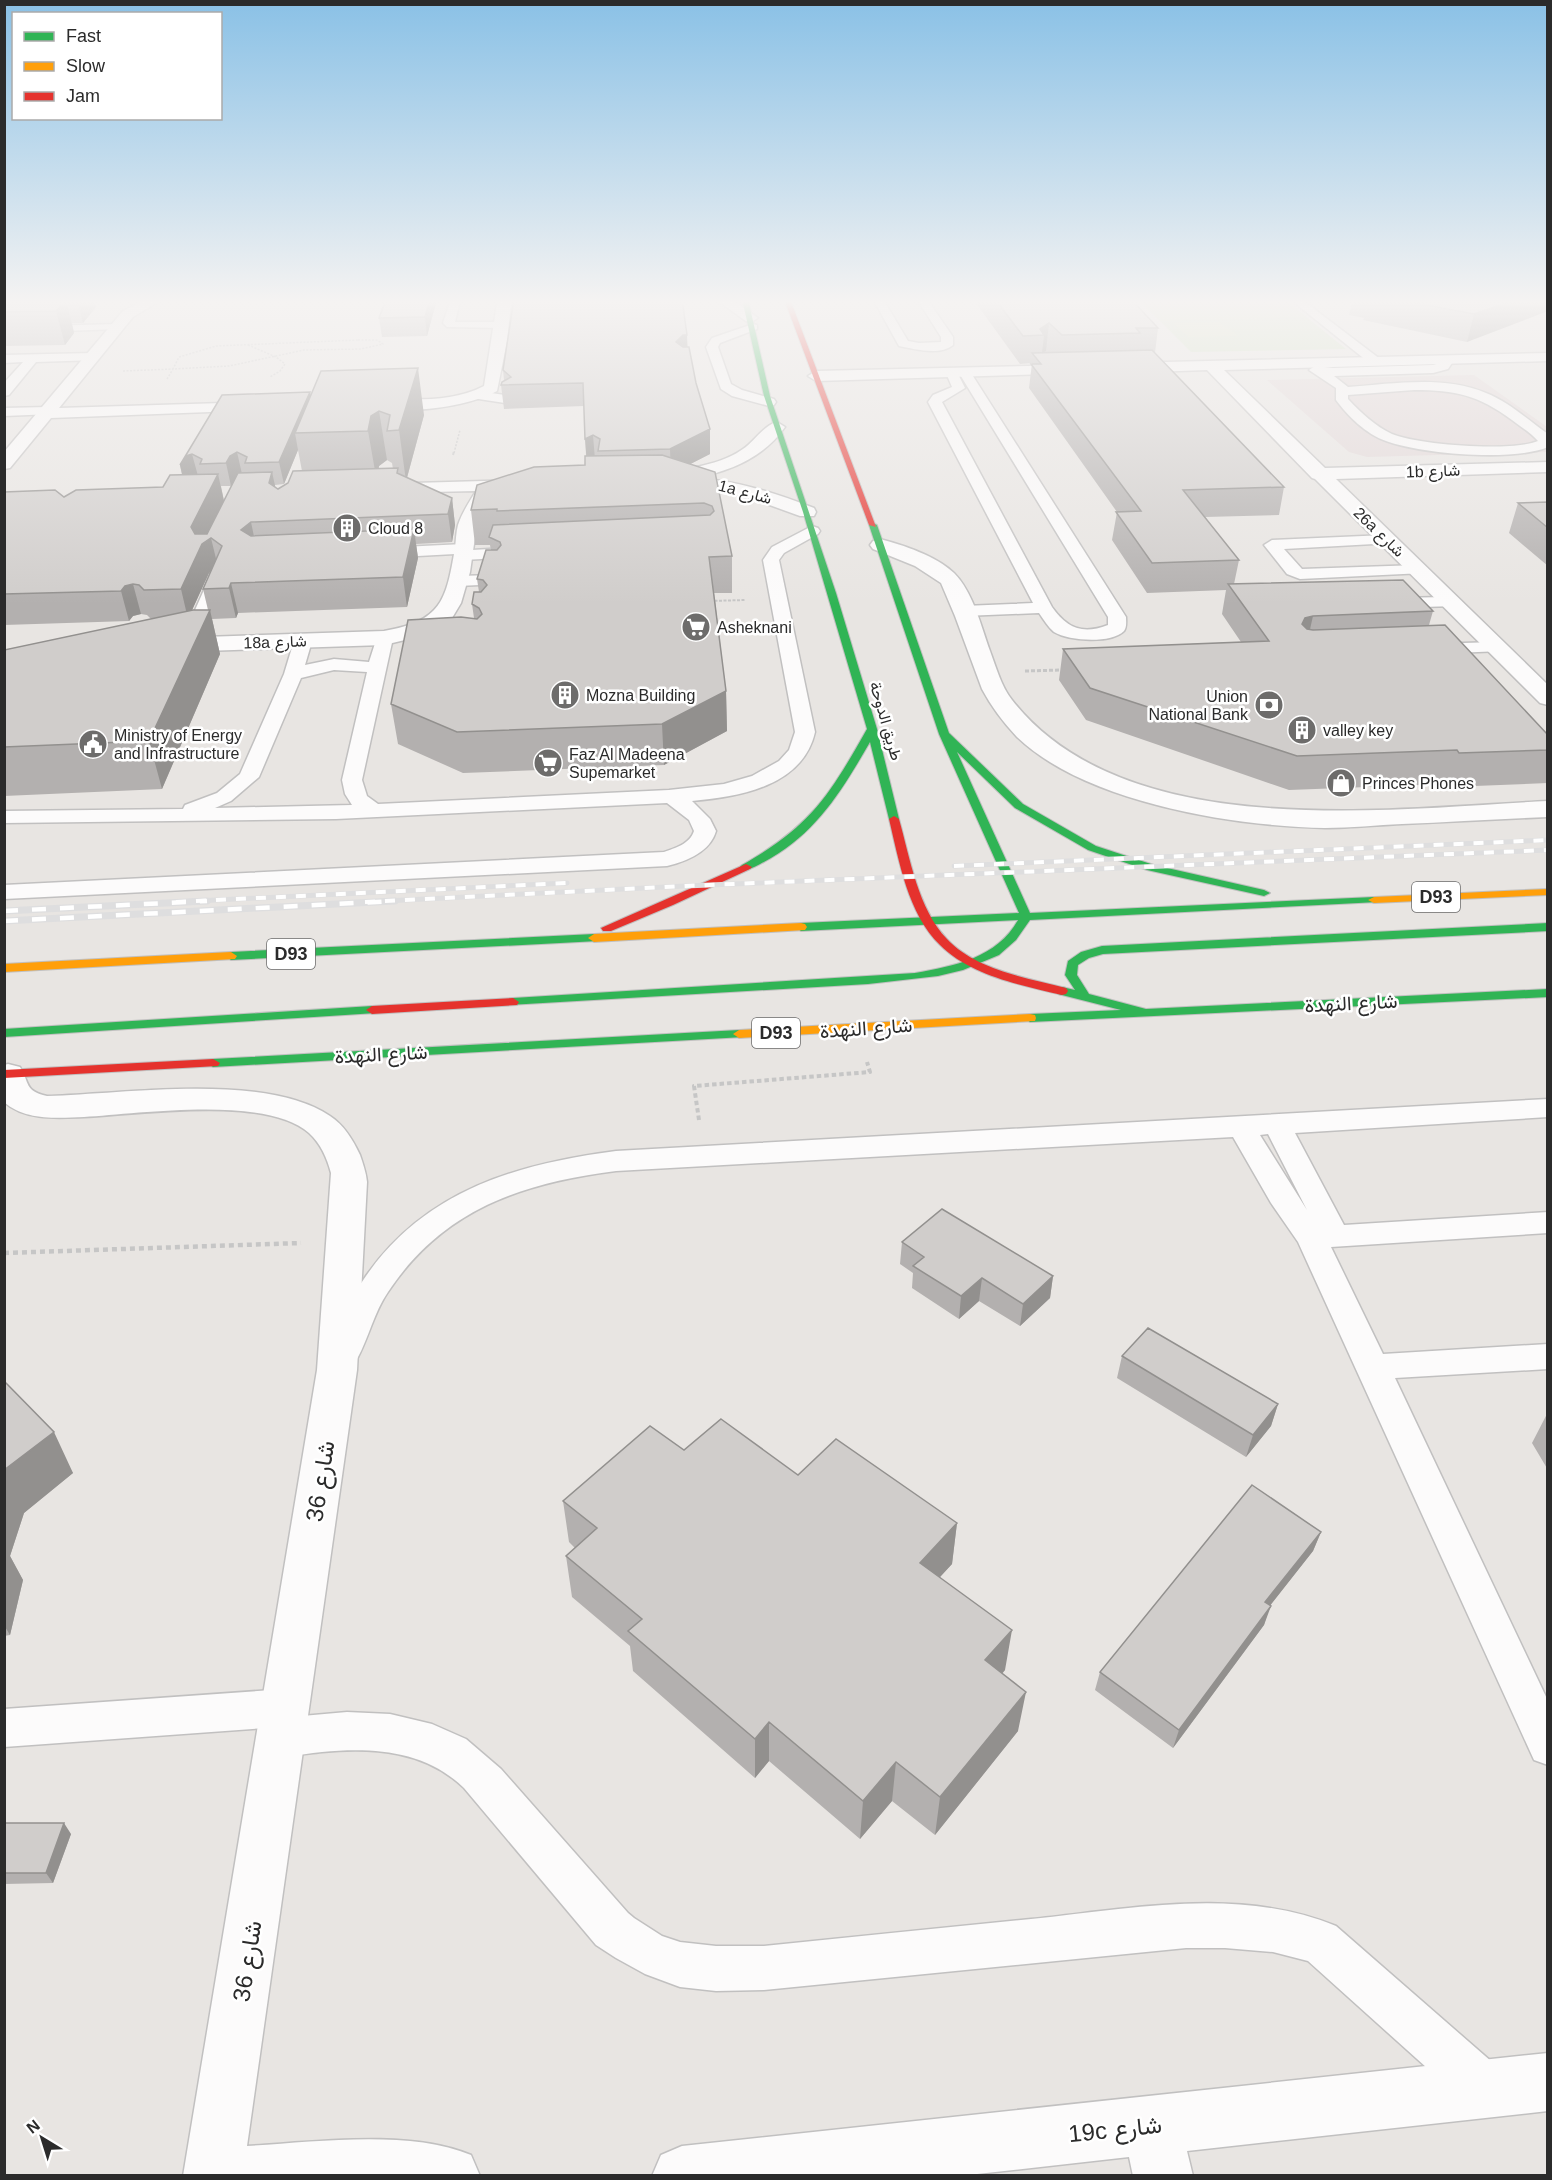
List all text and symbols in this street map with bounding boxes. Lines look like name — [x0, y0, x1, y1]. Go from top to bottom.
legend — [12, 12, 222, 120]
text: Fast — [66, 26, 101, 46]
text: Slow — [66, 56, 106, 76]
text: Jam — [66, 86, 100, 106]
street label: 1b شارع — [1406, 462, 1461, 483]
street label: 1a شارع — [716, 477, 773, 510]
street label: 26a شارع — [1348, 504, 1408, 562]
building icon: Cloud 8 — [331, 512, 363, 544]
place label: Cloud 8 — [368, 520, 423, 537]
supermarket icon: Asheknani — [680, 611, 712, 643]
place label: Asheknani — [717, 619, 792, 636]
street label: 18a شارع — [243, 632, 307, 655]
building icon: Mozna Building — [549, 679, 581, 711]
street label: طريق الدوحة — [865, 680, 905, 763]
place label: Mozna Building — [586, 687, 695, 704]
place label: Union National Bank — [1148, 688, 1249, 723]
bank icon: Union National Bank — [1253, 689, 1285, 721]
building icon: valley key — [1286, 714, 1318, 746]
place label: valley key — [1323, 722, 1393, 739]
place label: Ministry of Energy and Infrastructure — [114, 727, 242, 762]
public building icon: Ministry of Energy and Infrastructure — [77, 728, 109, 760]
place label: Faz Al Madeena Supemarket — [569, 746, 685, 781]
supermarket icon: Faz Al Madeena Supemarket — [532, 747, 564, 779]
shop icon: Princes Phones — [1325, 767, 1357, 799]
place label: Princes Phones — [1362, 775, 1474, 792]
road number: D93 — [1412, 882, 1460, 912]
road number: D93 — [267, 939, 315, 969]
street label: شارع النهدة — [1304, 990, 1398, 1019]
street label: شارع النهدة — [819, 1014, 913, 1045]
road number: D93 — [752, 1018, 800, 1048]
street label: شارع النهدة — [334, 1041, 428, 1070]
street label: شارع 36 — [300, 1439, 343, 1524]
street label: شارع 36 — [227, 1919, 270, 2004]
north arrow — [12, 2108, 72, 2168]
street label: 19c شارع — [1067, 2111, 1163, 2150]
text: N — [23, 2116, 43, 2137]

